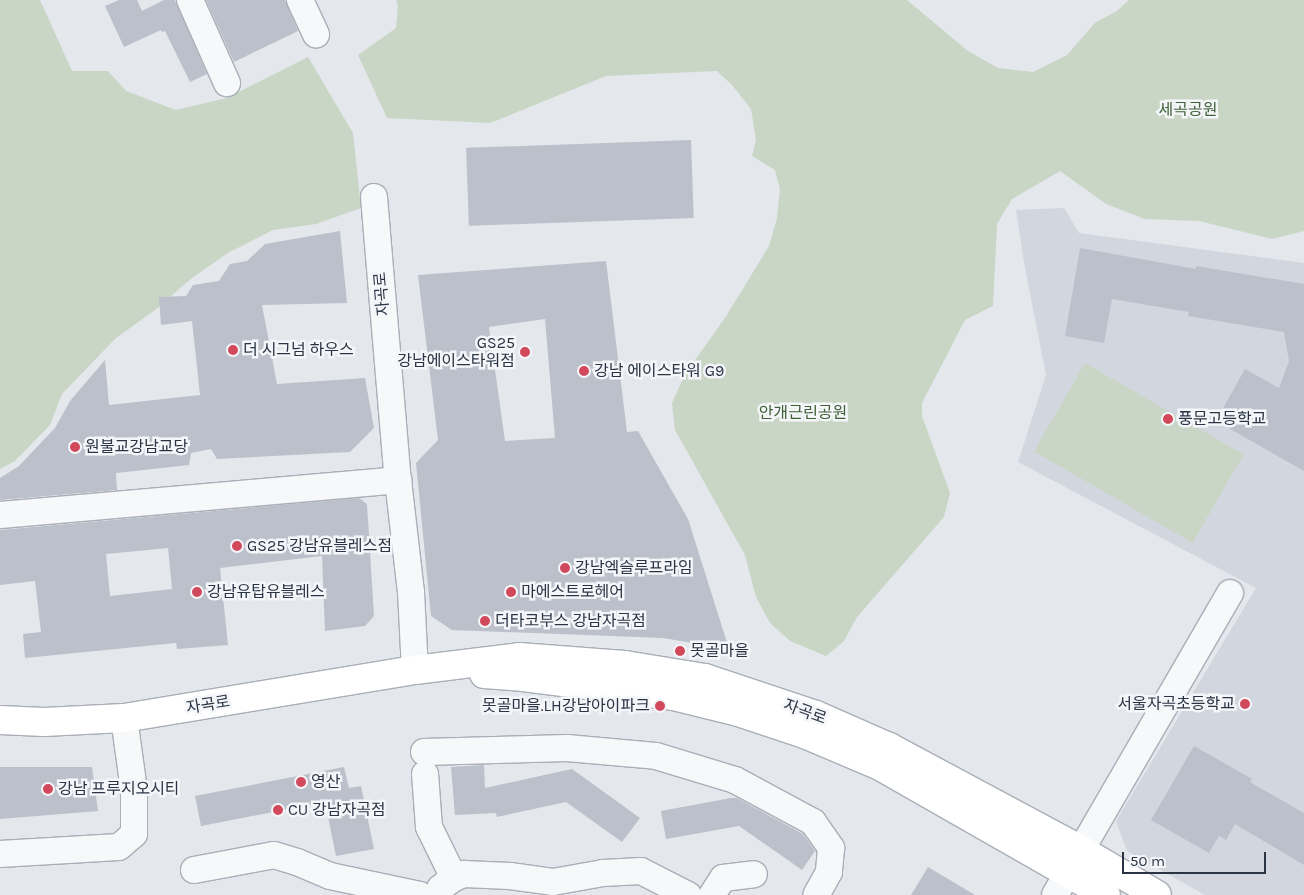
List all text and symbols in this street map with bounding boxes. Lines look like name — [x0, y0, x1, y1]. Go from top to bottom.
park label: 세곡공원 — [1159, 100, 1217, 120]
street label: 자곡로 — [371, 271, 393, 317]
place label: GS25 강남에이스타워점 — [397, 333, 515, 371]
place label: 더 시그넘 하우스 — [243, 340, 354, 360]
marker: 더 시그넘 하우스 — [227, 344, 239, 356]
marker: GS25 강남에이스타워점 — [519, 346, 531, 358]
place label: 강남 에이스타워 G9 — [594, 361, 724, 381]
marker: 강남 에이스타워 G9 — [578, 365, 590, 377]
park label: 안개근린공원 — [759, 403, 847, 423]
place label: 풍문고등학교 — [1178, 409, 1266, 429]
marker: 풍문고등학교 — [1162, 413, 1174, 425]
place label: 원불교강남교당 — [85, 437, 188, 457]
marker: 원불교강남교당 — [69, 441, 81, 453]
place label: GS25 강남유블레스점 — [247, 536, 392, 556]
marker: GS25 강남유블레스점 — [231, 540, 243, 552]
place label: 강남엑슬루프라임 — [575, 558, 693, 578]
marker: 강남엑슬루프라임 — [559, 562, 571, 574]
place label: 강남유탑유블레스 — [207, 582, 325, 602]
place label: 마에스트로헤어 — [521, 582, 624, 602]
marker: 강남유탑유블레스 — [191, 586, 203, 598]
marker: 마에스트로헤어 — [505, 586, 517, 598]
place label: 더타코부스 강남자곡점 — [495, 611, 646, 631]
marker: 더타코부스 강남자곡점 — [479, 615, 491, 627]
place label: 못골마을 — [690, 641, 749, 661]
marker: 못골마을 — [674, 645, 686, 657]
street label: 자곡로 — [185, 692, 231, 718]
place label: 서울자곡초등학교 — [1117, 694, 1235, 714]
street label: 자곡로 — [781, 695, 829, 729]
place label: 못골마을.LH강남아이파크 — [482, 696, 650, 716]
marker: 서울자곡초등학교 — [1239, 698, 1251, 710]
marker: 못골마을.LH강남아이파크 — [654, 700, 666, 712]
place label: 영산 — [311, 772, 340, 792]
marker: 영산 — [295, 776, 307, 788]
place label: 강남 프루지오시티 — [58, 779, 180, 799]
marker: 강남 프루지오시티 — [42, 783, 54, 795]
place label: CU 강남자곡점 — [288, 800, 386, 820]
marker: CU 강남자곡점 — [272, 804, 284, 816]
scale bar — [1124, 842, 1268, 874]
text: 50 m — [1130, 852, 1165, 870]

